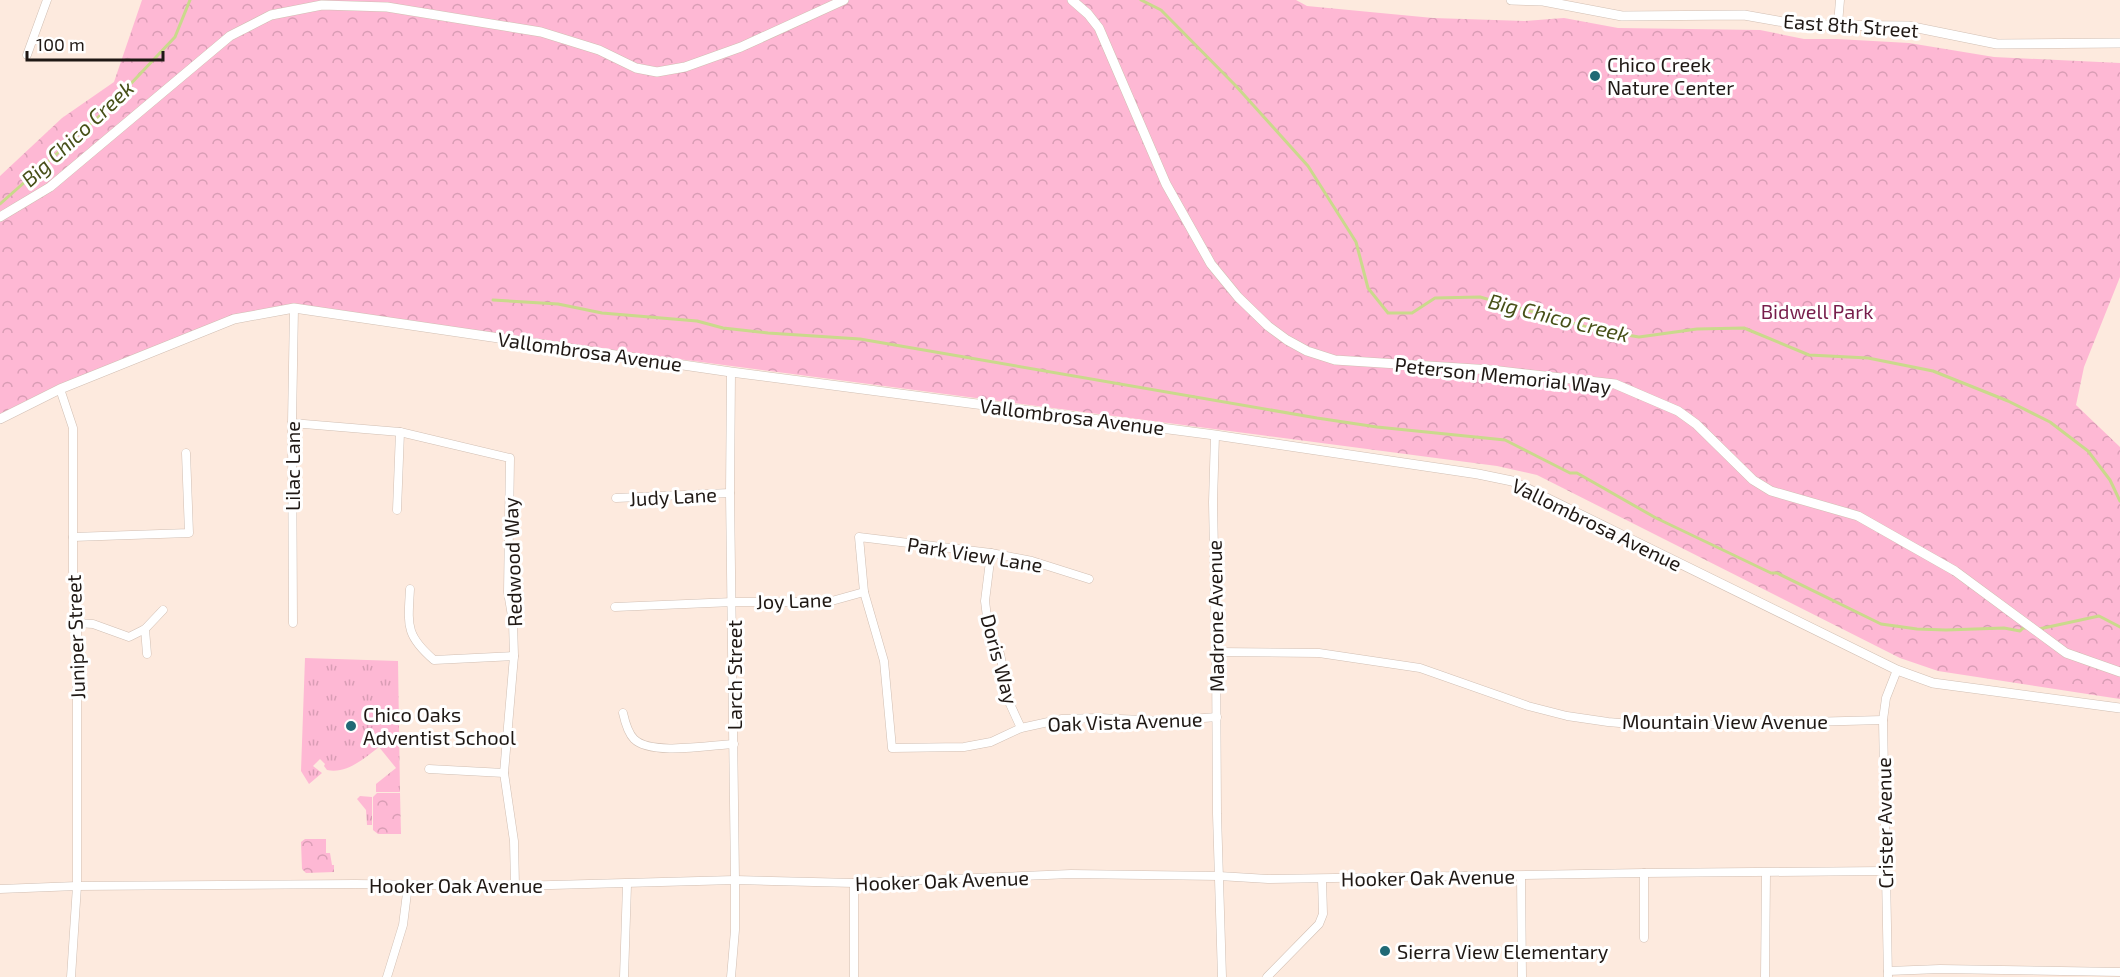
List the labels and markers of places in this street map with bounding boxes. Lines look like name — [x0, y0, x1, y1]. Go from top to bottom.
place label: Chico Creek Nature Center — [1607, 52, 1734, 99]
marker: Chico Creek Nature Center — [1588, 69, 1602, 83]
place label: Chico Oaks Adventist School — [363, 702, 516, 749]
marker: Chico Oaks Adventist School — [344, 719, 358, 733]
place label: Sierra View Elementary — [1397, 939, 1609, 963]
marker: Sierra View Elementary — [1378, 944, 1392, 958]

